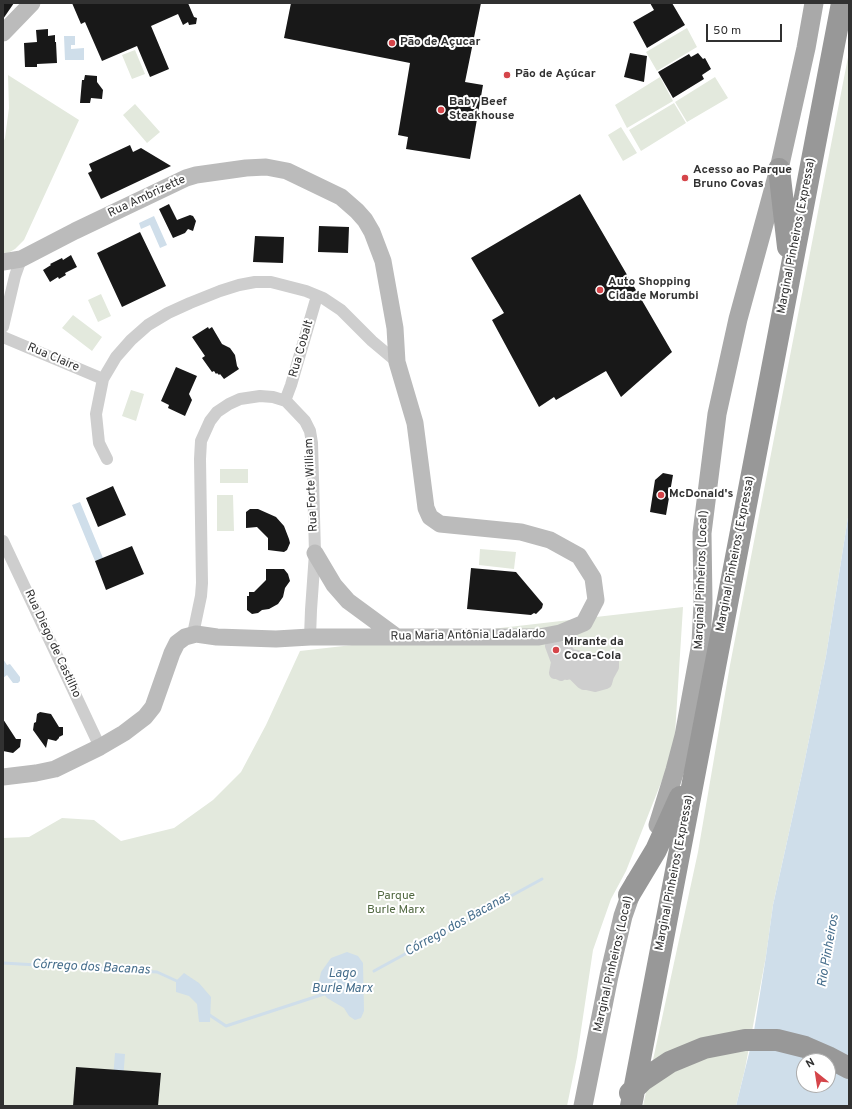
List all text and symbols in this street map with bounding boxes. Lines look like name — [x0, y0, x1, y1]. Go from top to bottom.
scale bar — [708, 16, 784, 42]
text: 50 m — [713, 23, 741, 39]
place label: Pão de Açucar — [400, 36, 481, 50]
marker: Pão de Açucar — [387, 38, 397, 48]
place label: Pão de Açúcar — [515, 68, 596, 82]
marker: Pão de Açúcar — [502, 70, 512, 80]
place label: Baby Beef Steakhouse — [449, 96, 514, 124]
marker: Baby Beef Steakhouse — [436, 105, 446, 115]
street label: Marginal Pinheiros (Expressa) — [775, 157, 819, 315]
place label: Acesso ao Parque Bruno Covas — [693, 164, 792, 192]
street label: Rua Ambrizette — [106, 173, 188, 221]
marker: Acesso ao Parque Bruno Covas — [680, 173, 690, 183]
place label: Auto Shopping Cidade Morumbi — [608, 276, 699, 304]
marker: Auto Shopping Cidade Morumbi — [595, 285, 605, 295]
street label: Rua Cobalt — [287, 319, 317, 379]
street label: Rua Claire — [25, 341, 81, 375]
street label: Rua Forte William — [302, 438, 322, 532]
street label: Marginal Pinheiros (Expressa) — [714, 475, 758, 633]
place label: McDonald's — [669, 488, 733, 502]
marker: McDonald's — [656, 490, 666, 500]
street label: Marginal Pinheiros (Local) — [692, 510, 712, 650]
street label: Rua Diego de Castilho — [21, 588, 83, 700]
street label: Rua Maria Antônia Ladalardo — [390, 627, 546, 645]
place label: Mirante da Coca-Cola — [564, 636, 624, 664]
marker: Mirante da Coca-Cola — [551, 645, 561, 655]
street label: Marginal Pinheiros (Expressa) — [653, 794, 697, 952]
park label: Parque Burle Marx — [367, 890, 425, 918]
water label: Córrego dos Bacanas — [403, 890, 513, 960]
street label: Marginal Pinheiros (Local) — [591, 894, 637, 1034]
water label: Rio Pinheiros — [815, 913, 843, 989]
water label: Córrego dos Bacanas — [32, 957, 150, 979]
water label: Lago Burle Marx — [312, 966, 372, 997]
north arrow — [796, 1053, 836, 1093]
text: N — [804, 1055, 817, 1072]

